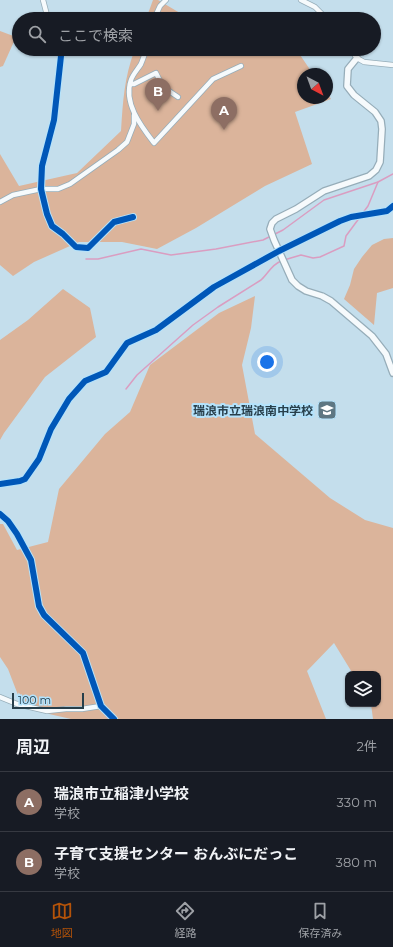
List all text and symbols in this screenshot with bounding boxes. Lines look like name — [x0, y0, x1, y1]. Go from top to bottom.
search box — [12, 12, 381, 56]
icon: search — [26, 23, 48, 45]
text: ここで検索 — [58, 26, 133, 45]
north arrow — [297, 68, 333, 104]
pin: B — [145, 78, 171, 111]
pin: A — [211, 97, 237, 130]
your location — [257, 352, 277, 372]
school or university icon: 瑞浪市立瑞浪南中学校 — [316, 399, 338, 421]
place label: 瑞浪市立瑞浪南中学校 — [193, 403, 313, 418]
map controls — [345, 671, 381, 707]
button: layers — [345, 671, 381, 707]
scale bar — [12, 691, 84, 710]
text: 100 m — [18, 693, 51, 707]
text: 周辺 — [16, 737, 50, 757]
text: 2件 — [357, 738, 377, 754]
text: 瑞浪市立稲津小学校 — [54, 784, 189, 803]
text: A — [24, 794, 34, 810]
text: 330 m — [337, 794, 377, 810]
text: 学校 — [54, 805, 80, 821]
text: 子育て支援センター おんぶにだっこ — [54, 844, 298, 863]
text: B — [24, 854, 34, 870]
text: 380 m — [336, 854, 377, 870]
text: 学校 — [54, 865, 80, 881]
tab: 地図 — [51, 900, 73, 940]
tab: 経路 — [174, 900, 196, 940]
tab: 保存済み — [298, 900, 342, 940]

